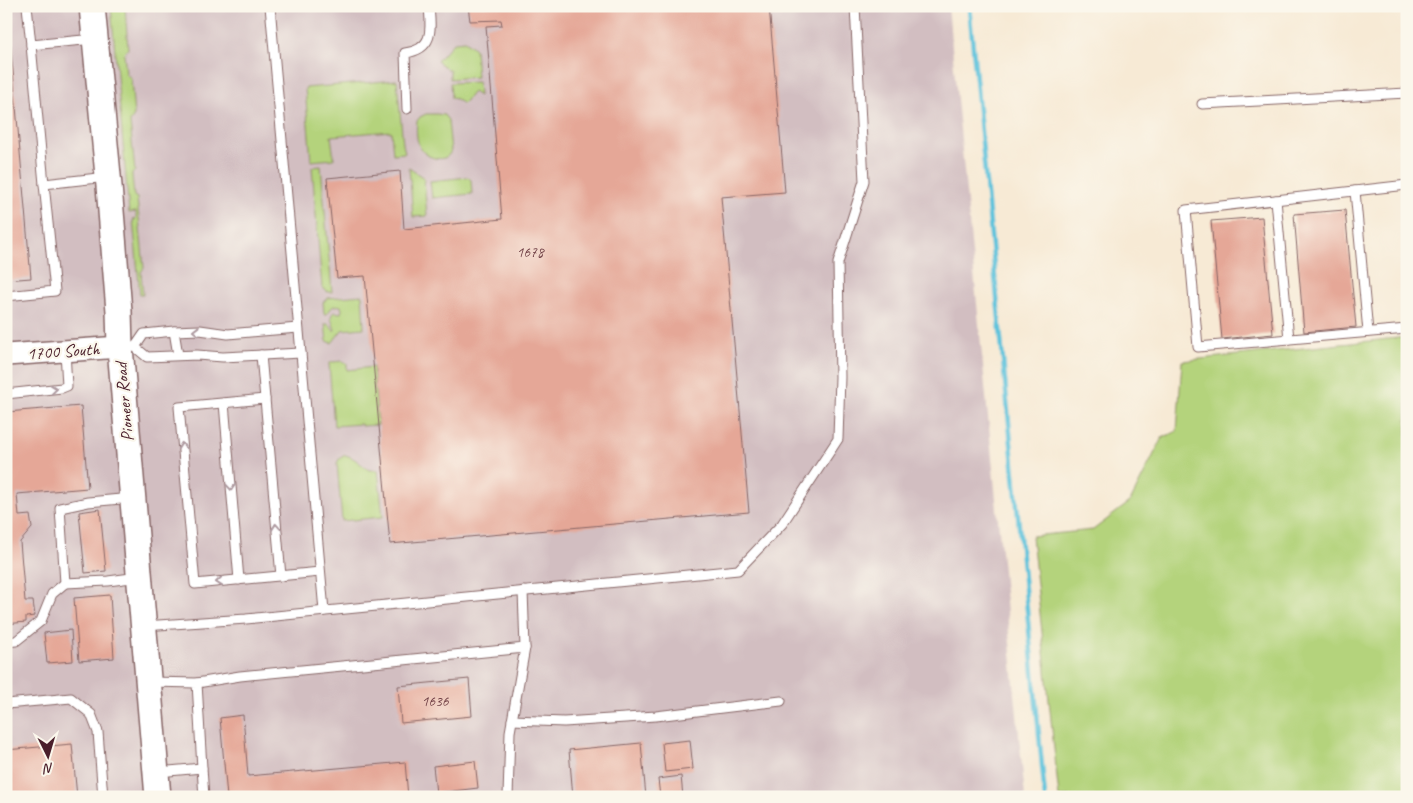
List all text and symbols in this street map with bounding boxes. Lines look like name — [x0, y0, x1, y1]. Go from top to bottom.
house number: 1678 — [516, 243, 545, 262]
one-way arrow — [192, 326, 200, 336]
street label: 1700 South — [26, 337, 101, 365]
street label: Pioneer Road — [109, 359, 138, 442]
one-way arrow — [51, 384, 59, 395]
one-way arrow — [177, 442, 188, 450]
one-way arrow — [225, 483, 236, 491]
one-way arrow — [271, 523, 282, 531]
one-way arrow — [215, 576, 223, 587]
house number: 1636 — [421, 692, 450, 711]
north arrow — [22, 730, 72, 780]
text: N — [42, 760, 54, 778]

